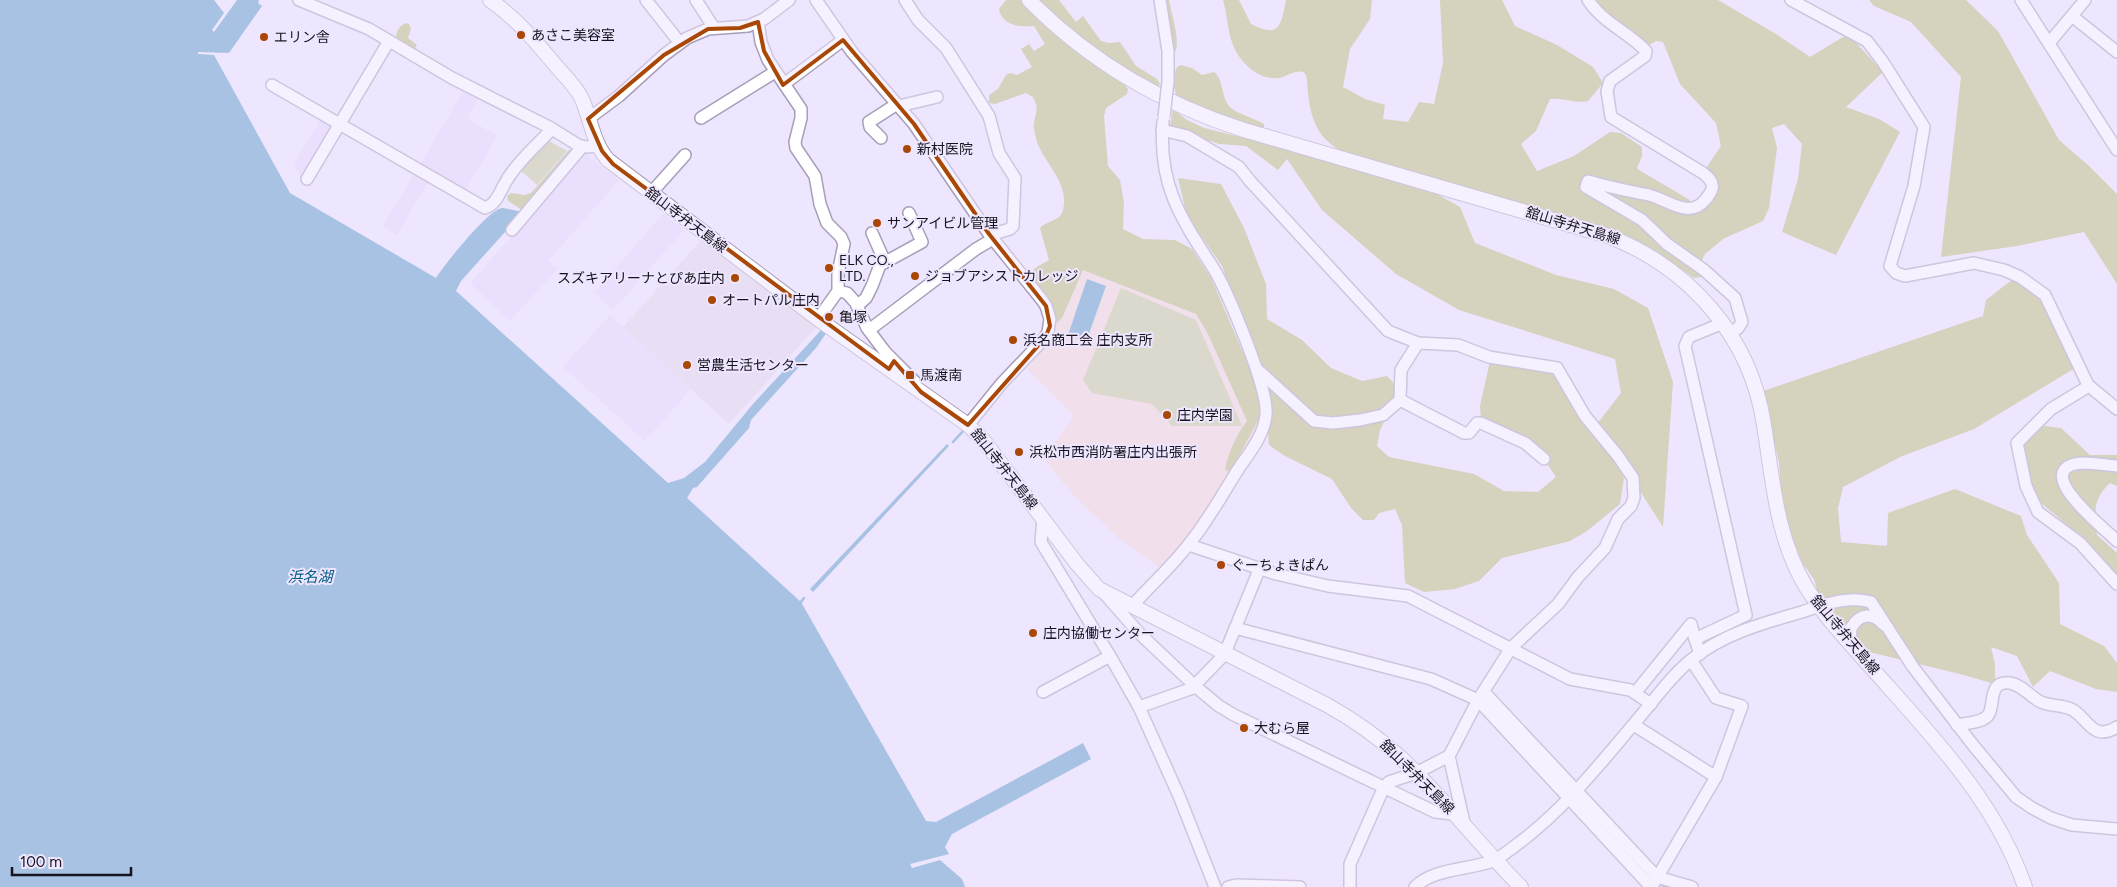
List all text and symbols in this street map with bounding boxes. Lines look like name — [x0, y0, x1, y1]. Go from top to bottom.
place label: あさこ美容室 — [531, 27, 615, 44]
place label: エリン舎 — [274, 29, 330, 46]
marker: あさこ美容室 — [515, 29, 527, 41]
marker: エリン舎 — [258, 31, 270, 43]
place label: 新村医院 — [917, 141, 973, 158]
marker: 新村医院 — [901, 143, 913, 155]
street label: 舘山寺弁天島線 — [642, 184, 730, 256]
street label: 舘山寺弁天島線 — [1524, 204, 1622, 248]
place label: サンアイビル管理 — [887, 215, 998, 232]
marker: サンアイビル管理 — [871, 217, 883, 229]
place label: ELK CO., LTD. — [839, 252, 894, 285]
marker: ELK CO., LTD. — [823, 262, 835, 274]
place label: ジョブアシストカレッジ — [925, 268, 1078, 285]
place label: スズキアリーナとぴあ庄内 — [557, 270, 725, 287]
marker: ジョブアシストカレッジ — [909, 270, 921, 282]
marker: スズキアリーナとぴあ庄内 — [729, 272, 741, 284]
place label: オートパル庄内 — [722, 292, 820, 309]
marker: オートパル庄内 — [706, 294, 718, 306]
place label: 亀塚 — [839, 309, 867, 326]
marker: 亀塚 — [823, 311, 835, 323]
place label: 浜名商工会 庄内支所 — [1023, 332, 1152, 349]
marker: 浜名商工会 庄内支所 — [1007, 334, 1019, 346]
place label: 営農生活センター — [697, 357, 809, 374]
marker: 営農生活センター — [681, 359, 693, 371]
place label: 馬渡南 — [920, 367, 962, 384]
marker: 馬渡南 — [904, 369, 916, 381]
place label: 庄内学園 — [1177, 407, 1233, 424]
marker: 庄内学園 — [1161, 409, 1173, 421]
street label: 舘山寺弁天島線 — [967, 425, 1041, 513]
place label: 浜松市西消防署庄内出張所 — [1029, 444, 1197, 461]
marker: 浜松市西消防署庄内出張所 — [1013, 446, 1025, 458]
place label: ぐーちょきぱん — [1231, 557, 1329, 574]
marker: ぐーちょきぱん — [1215, 559, 1227, 571]
water label: 浜名湖 — [287, 568, 334, 586]
street label: 舘山寺弁天島線 — [1807, 592, 1883, 678]
place label: 庄内協働センター — [1043, 625, 1155, 642]
marker: 庄内協働センター — [1027, 627, 1039, 639]
place label: 大むら屋 — [1254, 720, 1310, 737]
marker: 大むら屋 — [1238, 722, 1250, 734]
street label: 舘山寺弁天島線 — [1376, 736, 1458, 818]
scale bar — [12, 844, 131, 876]
text: 100 m — [20, 853, 62, 871]

